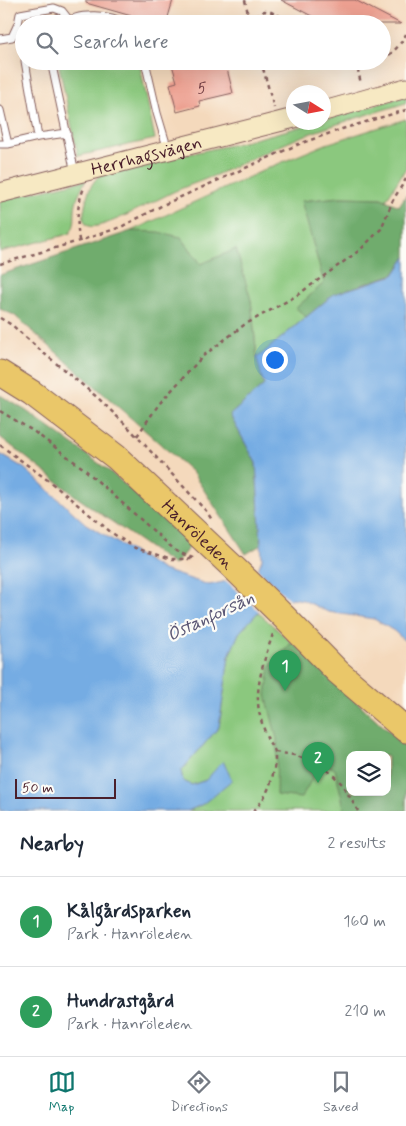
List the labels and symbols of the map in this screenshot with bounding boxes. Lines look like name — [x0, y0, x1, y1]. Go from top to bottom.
house number: 5 — [197, 79, 207, 99]
north arrow — [286, 85, 331, 130]
street label: Herrhagsvägen — [88, 131, 205, 182]
your location — [262, 347, 288, 373]
street label: Hanröleden — [156, 495, 239, 575]
water label: Östanforsån — [163, 585, 259, 649]
pin: 1 — [269, 650, 301, 691]
pin: 2 — [302, 742, 334, 783]
scale bar — [15, 776, 116, 799]

